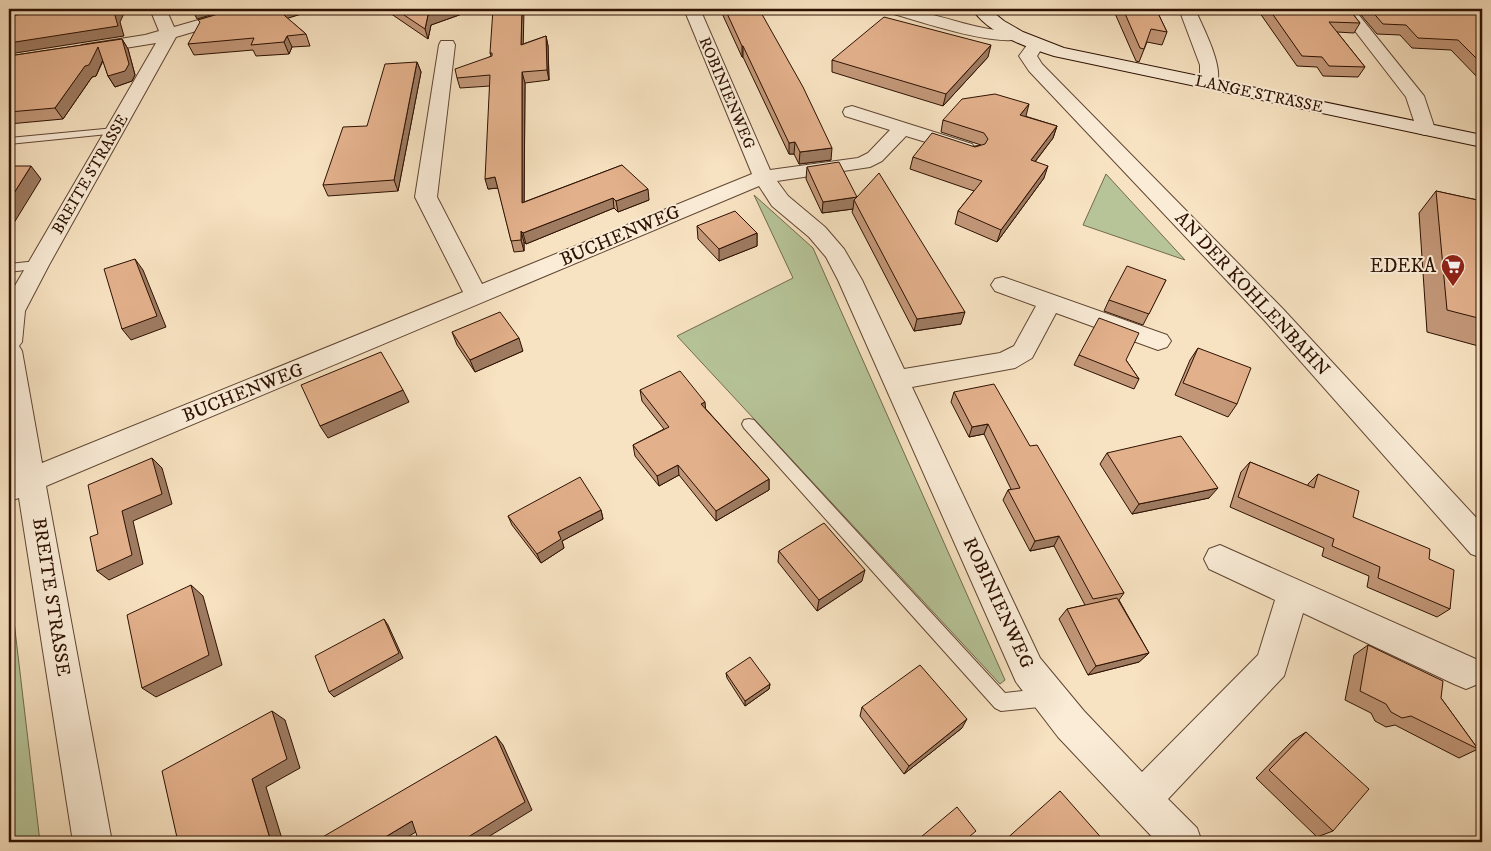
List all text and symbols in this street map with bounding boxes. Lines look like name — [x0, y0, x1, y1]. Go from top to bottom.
street label: ROBINIENWEG — [694, 34, 760, 152]
street label: LANGE STRASSE — [1193, 71, 1325, 117]
street label: BREITE STRASSE — [48, 111, 132, 237]
street label: BUCHENWEG — [556, 200, 684, 272]
street label: AN DER KOHLENBAHN — [1170, 207, 1334, 381]
supermarket icon: EDEKA — [1440, 253, 1466, 287]
place label: EDEKA — [1370, 255, 1437, 278]
street label: BUCHENWEG — [179, 358, 307, 428]
street label: BREITE STRASSE — [27, 516, 75, 678]
street label: ROBINIENWEG — [958, 534, 1038, 672]

